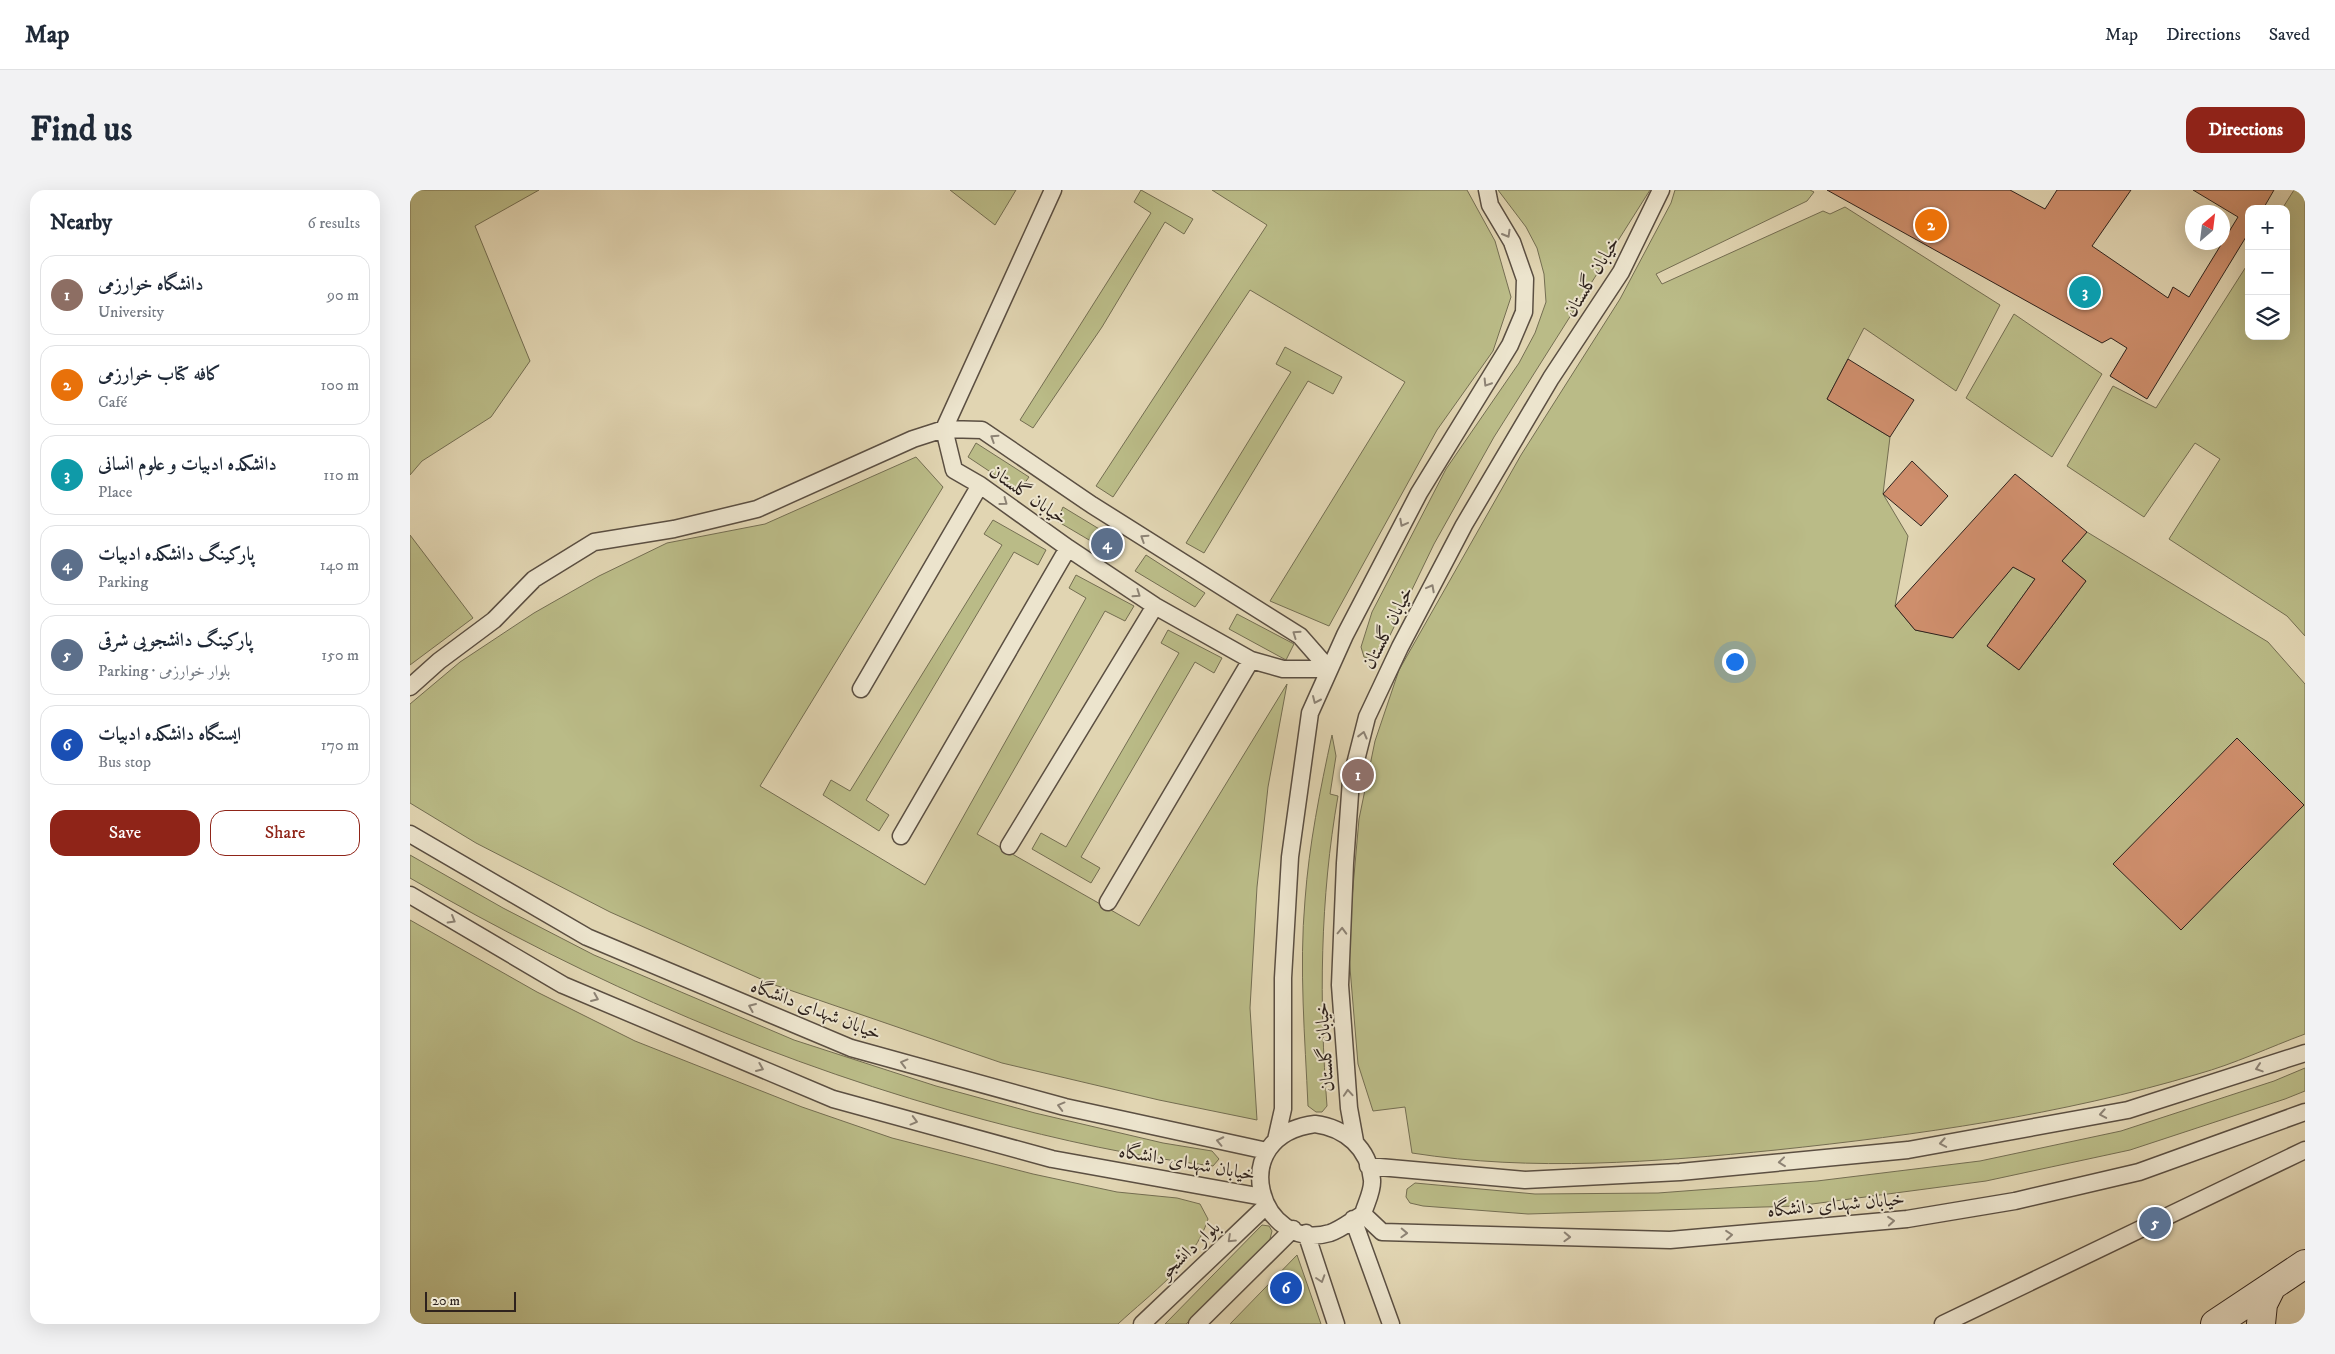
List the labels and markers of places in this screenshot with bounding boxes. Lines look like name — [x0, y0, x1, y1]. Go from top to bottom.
pin: 2 — [1915, 206, 1947, 244]
pin: 3 — [2069, 273, 2101, 311]
pin: 4 — [1091, 525, 1123, 563]
pin: 1 — [1342, 756, 1374, 794]
pin: 5 — [2139, 1204, 2171, 1242]
pin: 6 — [1270, 1269, 1302, 1307]

